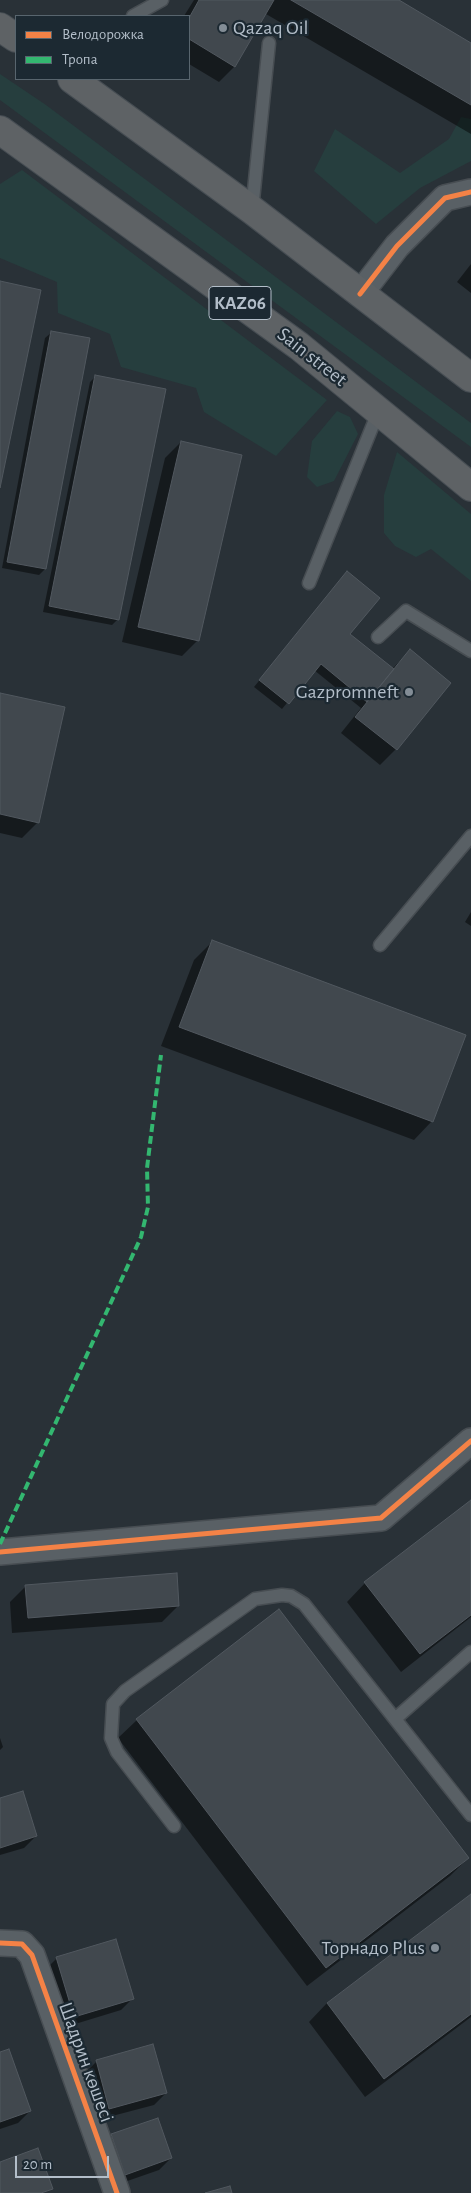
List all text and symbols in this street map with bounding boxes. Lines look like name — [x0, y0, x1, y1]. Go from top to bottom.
legend — [15, 15, 190, 80]
place label: Qazaq Oil — [233, 16, 308, 40]
marker: Qazaq Oil — [217, 22, 229, 34]
text: Велодорожка — [62, 27, 144, 42]
text: Тропа — [62, 52, 98, 67]
road number: KАZ06 — [209, 286, 271, 320]
street label: Sain street — [272, 322, 352, 392]
place label: Gazpromneft — [296, 680, 399, 704]
marker: Gazpromneft — [403, 686, 415, 698]
place label: Торнадо Plus — [321, 1936, 425, 1960]
marker: Торнадо Plus — [429, 1942, 441, 1954]
street label: Шадрин көшесі — [53, 1998, 119, 2126]
scale bar — [18, 2146, 111, 2178]
text: 20 m — [23, 2157, 52, 2172]

